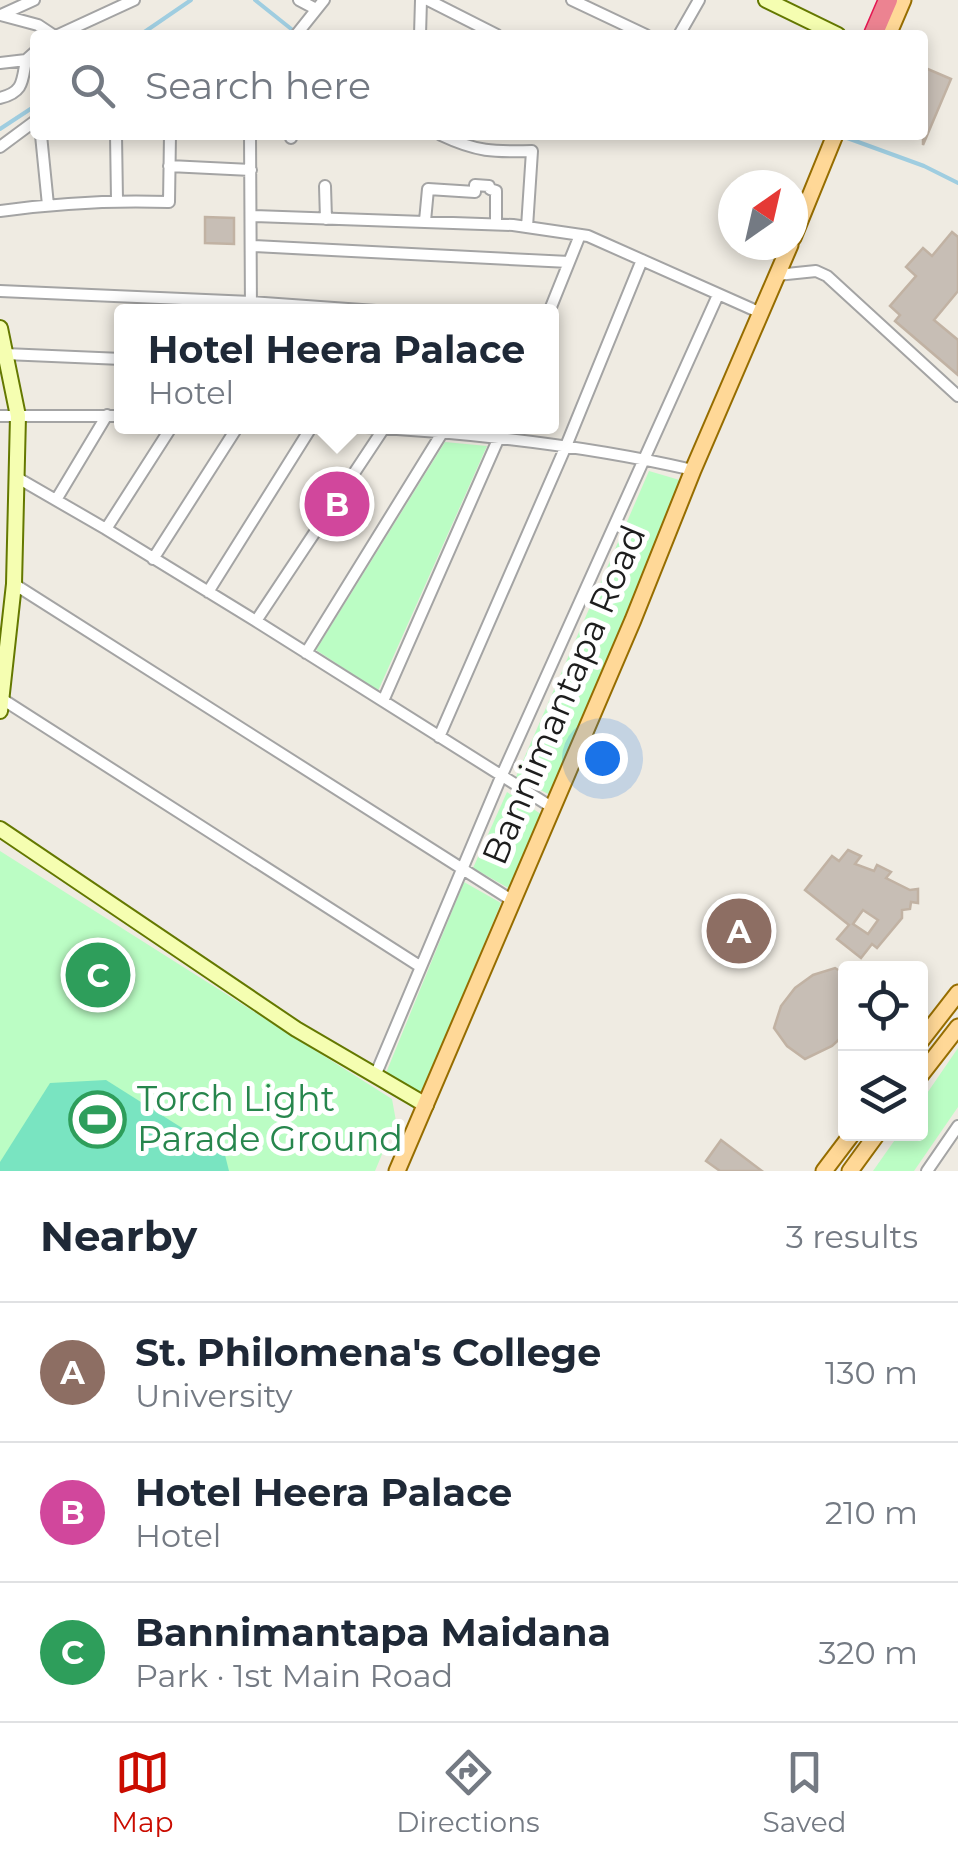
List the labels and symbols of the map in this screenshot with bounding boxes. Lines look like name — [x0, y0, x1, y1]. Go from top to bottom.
north arrow — [718, 170, 808, 260]
pin: B — [304, 466, 370, 542]
street label: Bannimantapa Road — [473, 519, 655, 871]
your location — [577, 733, 628, 784]
pin: A — [706, 894, 772, 968]
pin: C — [66, 938, 130, 1012]
place label: Torch Light Parade Ground — [137, 1077, 403, 1160]
sports icon: Torch Light Parade Ground — [68, 1089, 128, 1149]

